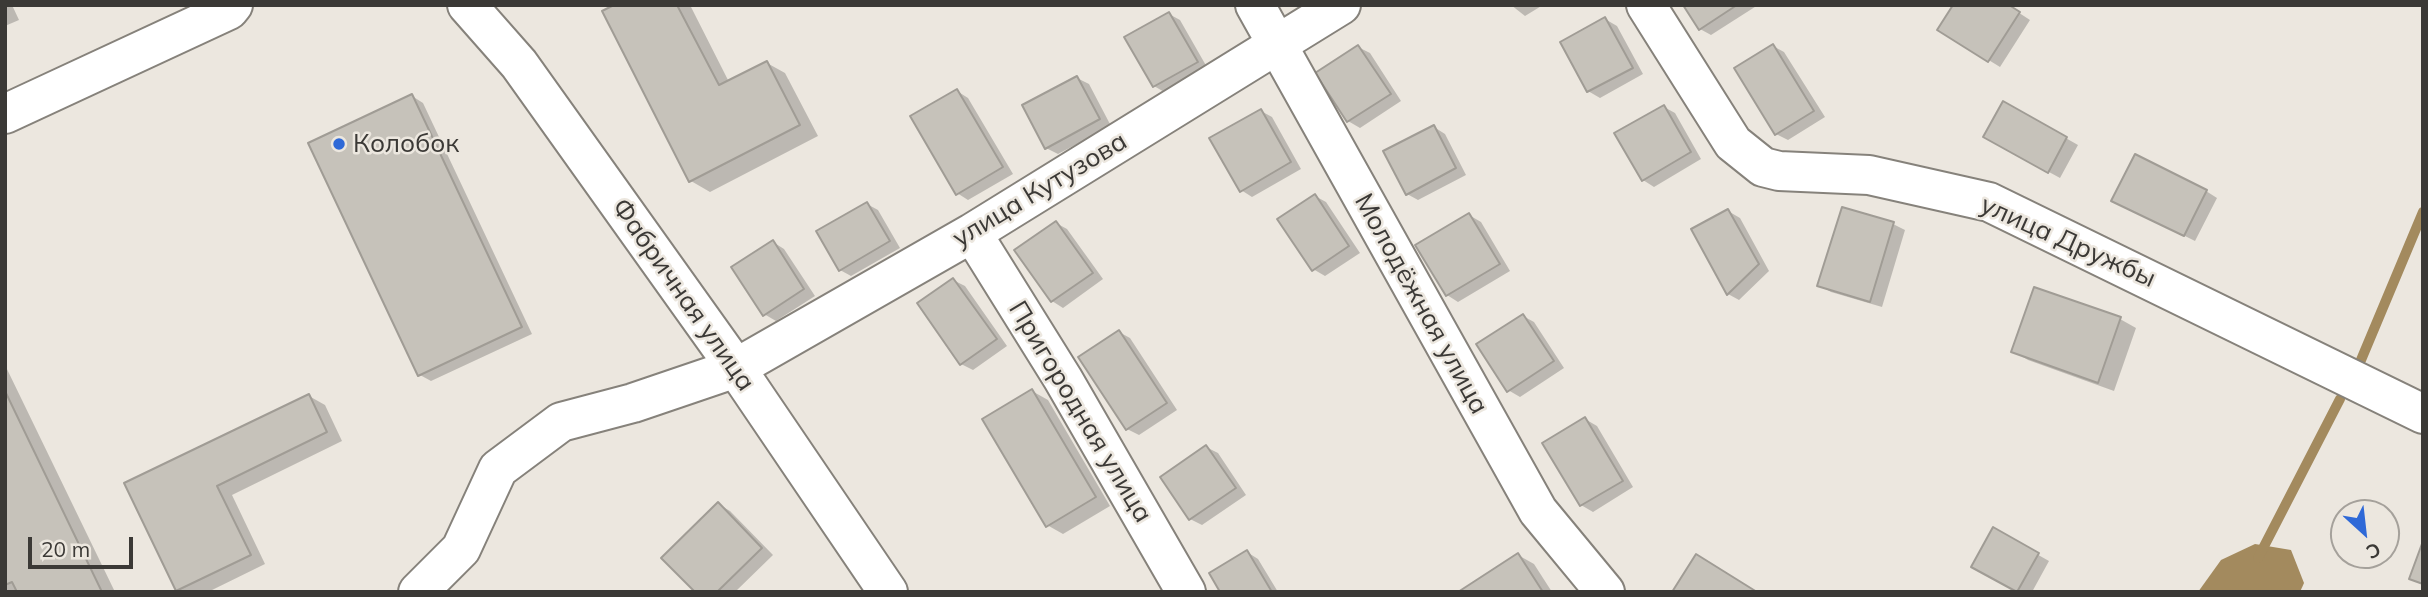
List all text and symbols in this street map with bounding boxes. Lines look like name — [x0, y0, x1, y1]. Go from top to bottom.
street label: улица Кутузова — [947, 126, 1133, 254]
place label: Колобок — [353, 128, 459, 160]
marker: Колобок — [331, 136, 347, 152]
street label: Молодёжная улица — [1347, 188, 1495, 420]
street label: улица Дружбы — [1975, 189, 2161, 295]
street label: Фабричная улица — [605, 193, 761, 397]
street label: Пригородная улица — [1002, 296, 1158, 528]
north arrow — [2330, 499, 2400, 569]
scale bar — [32, 524, 136, 568]
text: 20 m — [41, 536, 90, 562]
text: С — [2362, 537, 2385, 565]

